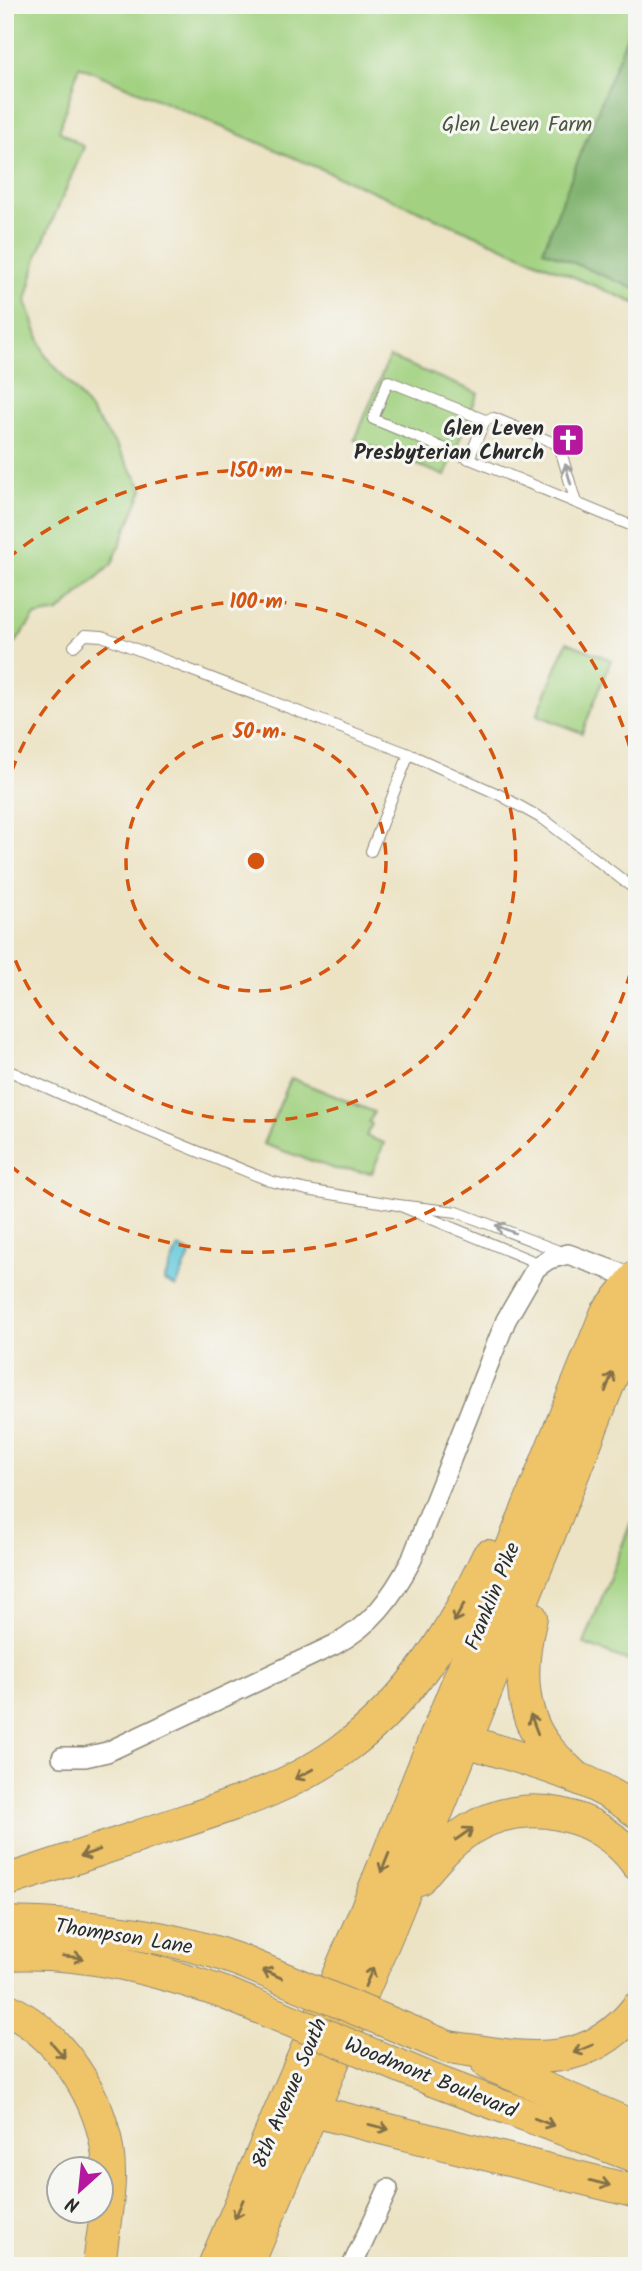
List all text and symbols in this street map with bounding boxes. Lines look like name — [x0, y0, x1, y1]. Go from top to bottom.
park label: Glen Leven Farm — [442, 109, 592, 142]
place label: Glen Leven Presbyterian Church — [354, 413, 544, 470]
church icon: Glen Leven Presbyterian Church — [549, 421, 587, 459]
text: 150 m — [229, 455, 283, 488]
one-way arrow — [560, 464, 573, 486]
text: 100 m — [229, 586, 283, 619]
text: 50 m — [232, 716, 279, 749]
centre of rings — [244, 849, 268, 873]
one-way arrow — [494, 1221, 516, 1234]
one-way arrow — [604, 1372, 617, 1393]
street label: Franklin Pike — [457, 1537, 530, 1656]
one-way arrow — [451, 1602, 465, 1623]
one-way arrow — [526, 1713, 539, 1735]
one-way arrow — [294, 1768, 314, 1782]
one-way arrow — [454, 1827, 473, 1841]
one-way arrow — [80, 1848, 102, 1860]
one-way arrow — [377, 1852, 390, 1873]
street label: Thompson Lane — [53, 1910, 195, 1965]
one-way arrow — [62, 1950, 84, 1963]
one-way arrow — [262, 1966, 284, 1979]
one-way arrow — [363, 1967, 376, 1988]
street label: 8th Avenue South — [244, 2013, 337, 2174]
street label: Woodmont Boulevard — [339, 2029, 522, 2128]
one-way arrow — [50, 2041, 66, 2059]
one-way arrow — [573, 2044, 595, 2057]
one-way arrow — [533, 2117, 555, 2129]
one-way arrow — [367, 2121, 390, 2134]
north arrow — [46, 2156, 116, 2226]
one-way arrow — [588, 2176, 611, 2190]
text: N — [61, 2187, 85, 2219]
one-way arrow — [232, 2197, 245, 2219]

